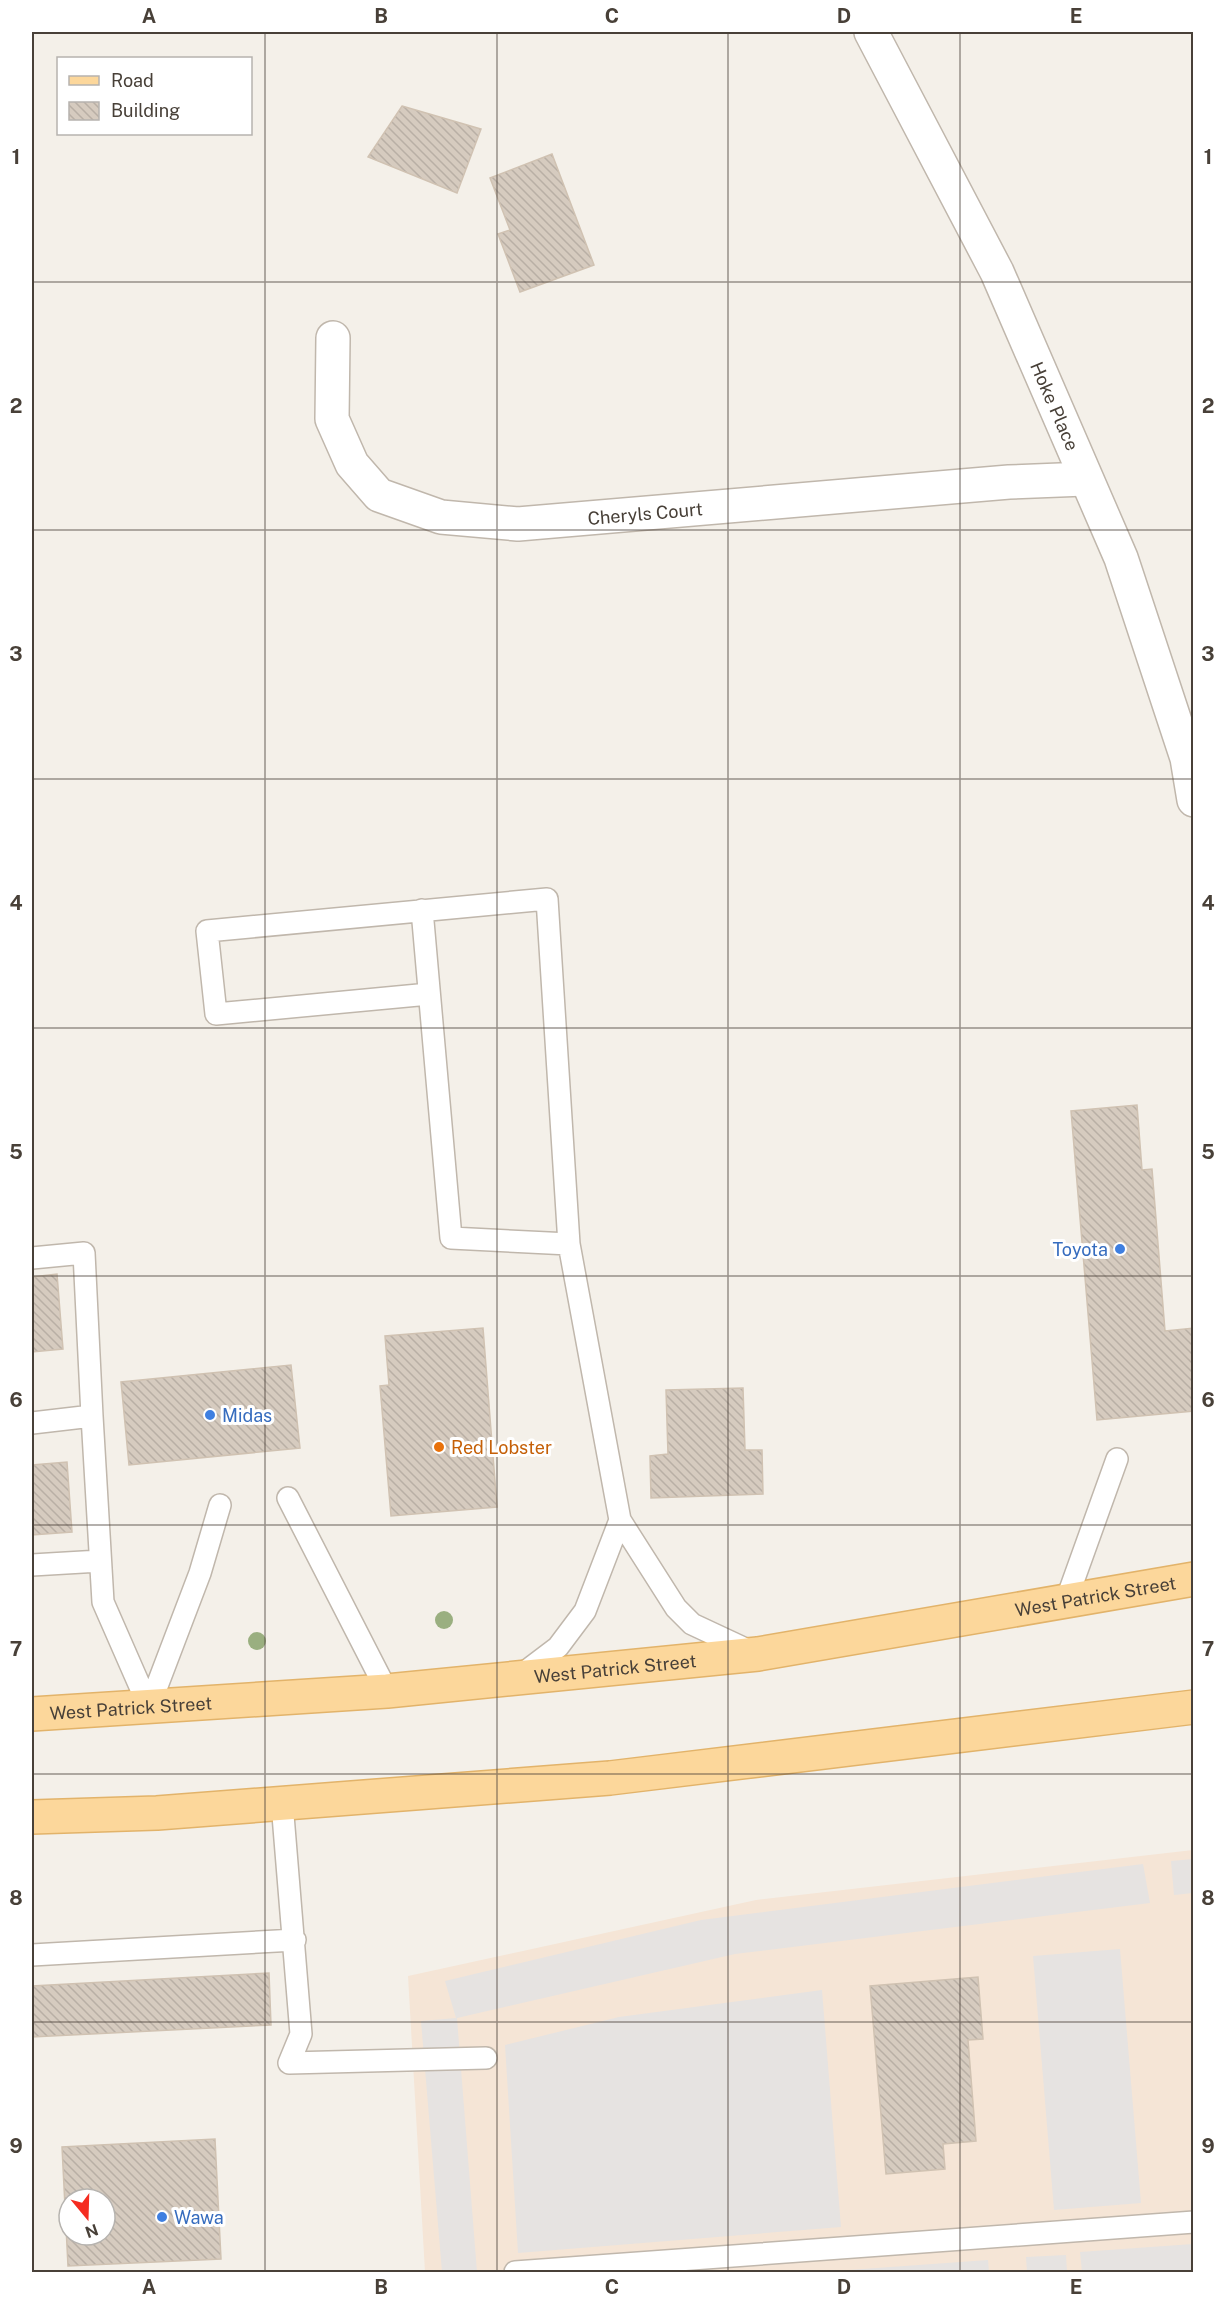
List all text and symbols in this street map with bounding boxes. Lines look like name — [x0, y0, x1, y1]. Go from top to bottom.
text: A — [142, 4, 156, 28]
text: B — [374, 4, 388, 28]
text: C — [605, 4, 619, 28]
text: D — [837, 4, 851, 28]
text: E — [1070, 4, 1082, 28]
legend — [57, 57, 252, 135]
text: Road — [111, 70, 154, 91]
text: Building — [111, 100, 180, 121]
text: 1 — [12, 145, 20, 169]
text: 1 — [1204, 145, 1212, 169]
street label: Hoke Place — [1027, 358, 1084, 454]
text: 2 — [10, 394, 22, 418]
text: 2 — [1202, 394, 1214, 418]
street label: Cheryls Court — [587, 498, 703, 529]
text: 3 — [9, 642, 23, 666]
text: 3 — [1201, 642, 1215, 666]
text: 4 — [9, 891, 23, 915]
text: 4 — [1201, 891, 1215, 915]
text: 5 — [9, 1140, 23, 1164]
text: 5 — [1201, 1140, 1215, 1164]
place label: Toyota — [1052, 1239, 1108, 1260]
marker: Toyota — [1113, 1242, 1127, 1256]
text: 6 — [9, 1388, 23, 1412]
text: 6 — [1201, 1388, 1215, 1412]
place label: Midas — [222, 1405, 272, 1426]
marker: Midas — [203, 1408, 217, 1422]
place label: Red Lobster — [451, 1437, 552, 1458]
marker: Red Lobster — [432, 1440, 446, 1454]
street label: West Patrick Street — [1013, 1572, 1178, 1620]
text: 7 — [10, 1637, 22, 1661]
text: 7 — [1202, 1637, 1214, 1661]
street label: West Patrick Street — [533, 1650, 697, 1687]
street label: West Patrick Street — [49, 1692, 213, 1723]
text: 8 — [9, 1886, 23, 1910]
text: 8 — [1201, 1886, 1215, 1910]
text: 9 — [9, 2134, 23, 2158]
text: 9 — [1201, 2134, 1215, 2158]
north arrow — [57, 2187, 117, 2247]
place label: Wawa — [174, 2207, 224, 2228]
marker: Wawa — [155, 2210, 169, 2224]
text: N — [83, 2220, 101, 2242]
text: A — [142, 2275, 156, 2299]
text: B — [374, 2275, 388, 2299]
text: C — [605, 2275, 619, 2299]
text: D — [837, 2275, 851, 2299]
text: E — [1070, 2275, 1082, 2299]

